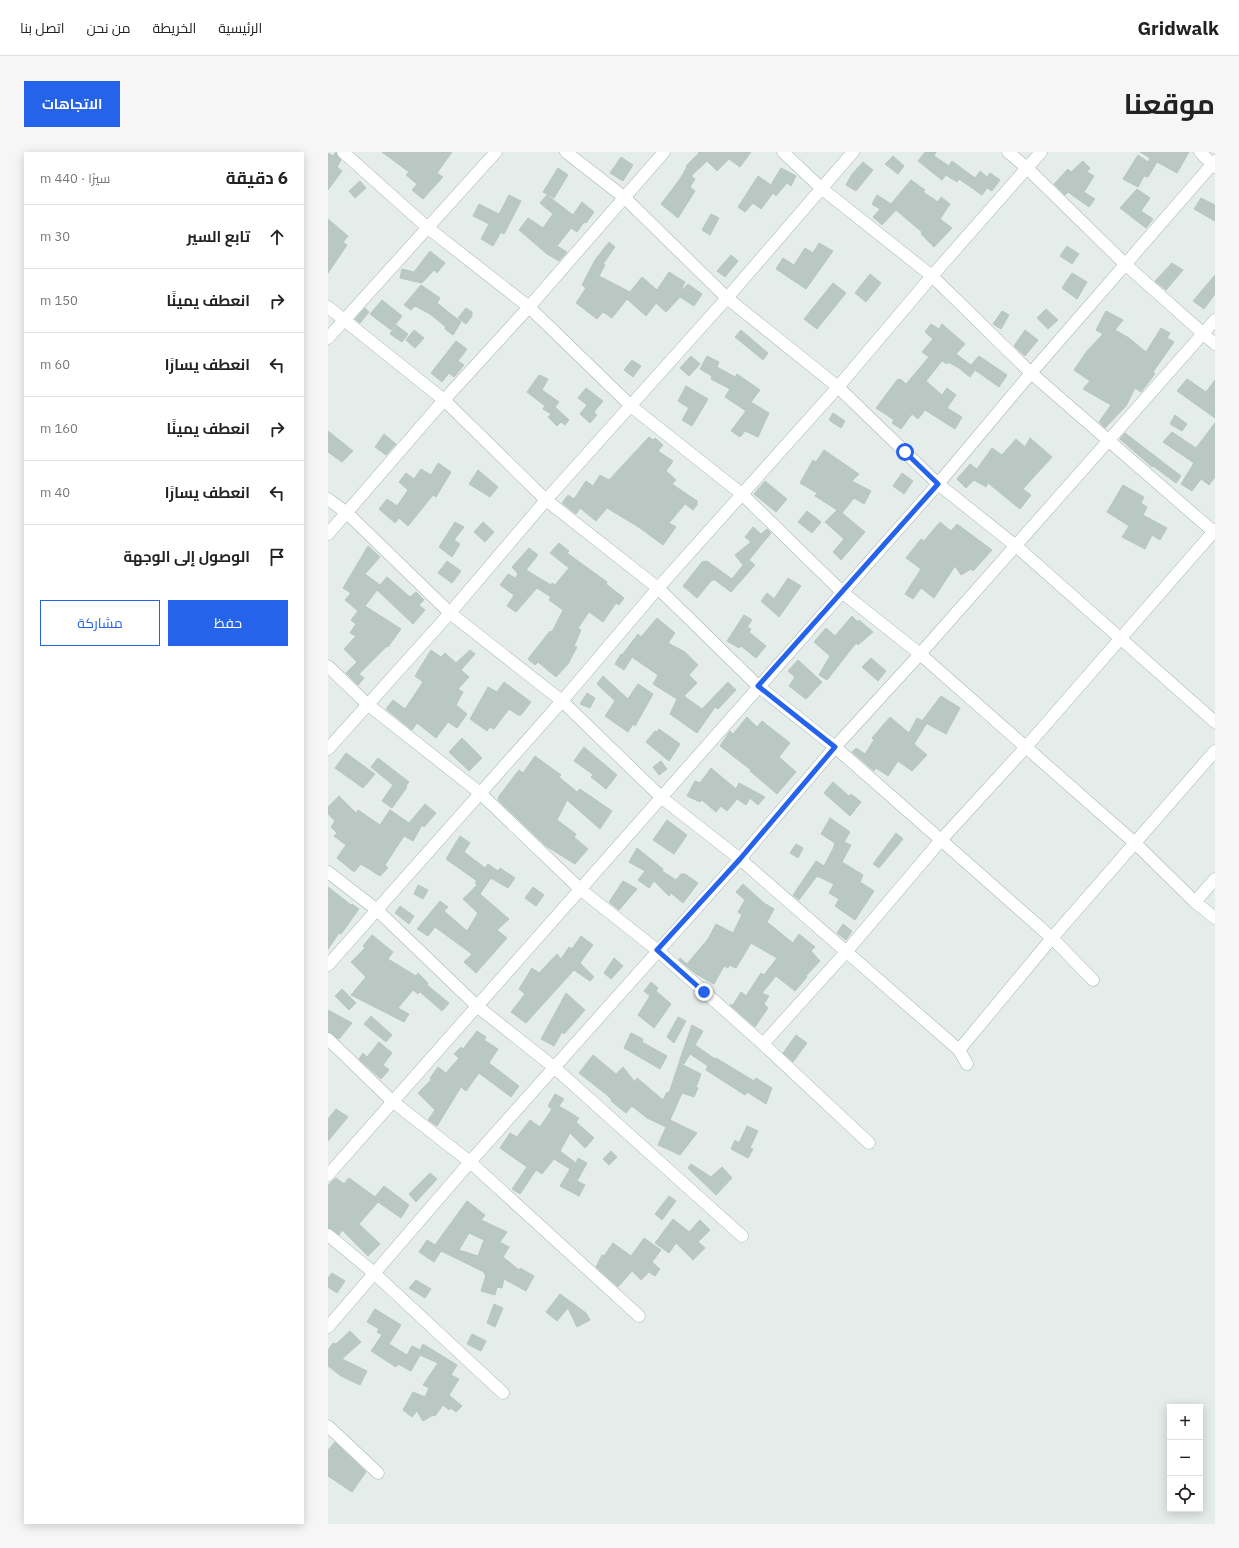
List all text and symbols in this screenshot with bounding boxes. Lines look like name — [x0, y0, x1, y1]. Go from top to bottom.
text: Gridwalk — [1137, 16, 1219, 40]
text: اتصل بنا — [20, 19, 65, 37]
text: من نحن — [87, 19, 131, 37]
text: الخريطة — [153, 19, 196, 37]
text: الرئيسية — [218, 19, 262, 37]
button: الاتجاهات — [24, 81, 120, 127]
text: موقعنا — [1124, 85, 1215, 122]
text: 6 دقيقة — [226, 167, 288, 189]
text: سيرًا · 440 m — [40, 170, 110, 187]
icon: ahead — [266, 226, 288, 248]
text: تابع السير — [187, 227, 250, 246]
text: 30 m — [40, 228, 70, 245]
icon: right — [266, 290, 288, 312]
text: انعطف يمينًا — [166, 291, 250, 310]
text: 150 m — [40, 292, 78, 309]
icon: left — [266, 354, 288, 376]
text: انعطف يسارًا — [165, 355, 250, 374]
text: 60 m — [40, 356, 70, 373]
icon: right — [266, 418, 288, 440]
text: انعطف يمينًا — [166, 419, 250, 438]
text: 160 m — [40, 420, 78, 437]
route start — [896, 443, 914, 461]
icon: left — [266, 482, 288, 504]
text: انعطف يسارًا — [165, 483, 250, 502]
text: 40 m — [40, 484, 70, 501]
icon: arrive — [266, 546, 288, 568]
text: الوصول إلى الوجهة — [123, 547, 250, 566]
button: مشاركة — [40, 600, 160, 646]
button: حفظ — [168, 600, 288, 646]
route end — [695, 983, 713, 1001]
map controls — [1167, 1404, 1203, 1512]
button: + — [1167, 1404, 1203, 1440]
button: − — [1167, 1440, 1203, 1476]
button: locate — [1167, 1476, 1203, 1512]

